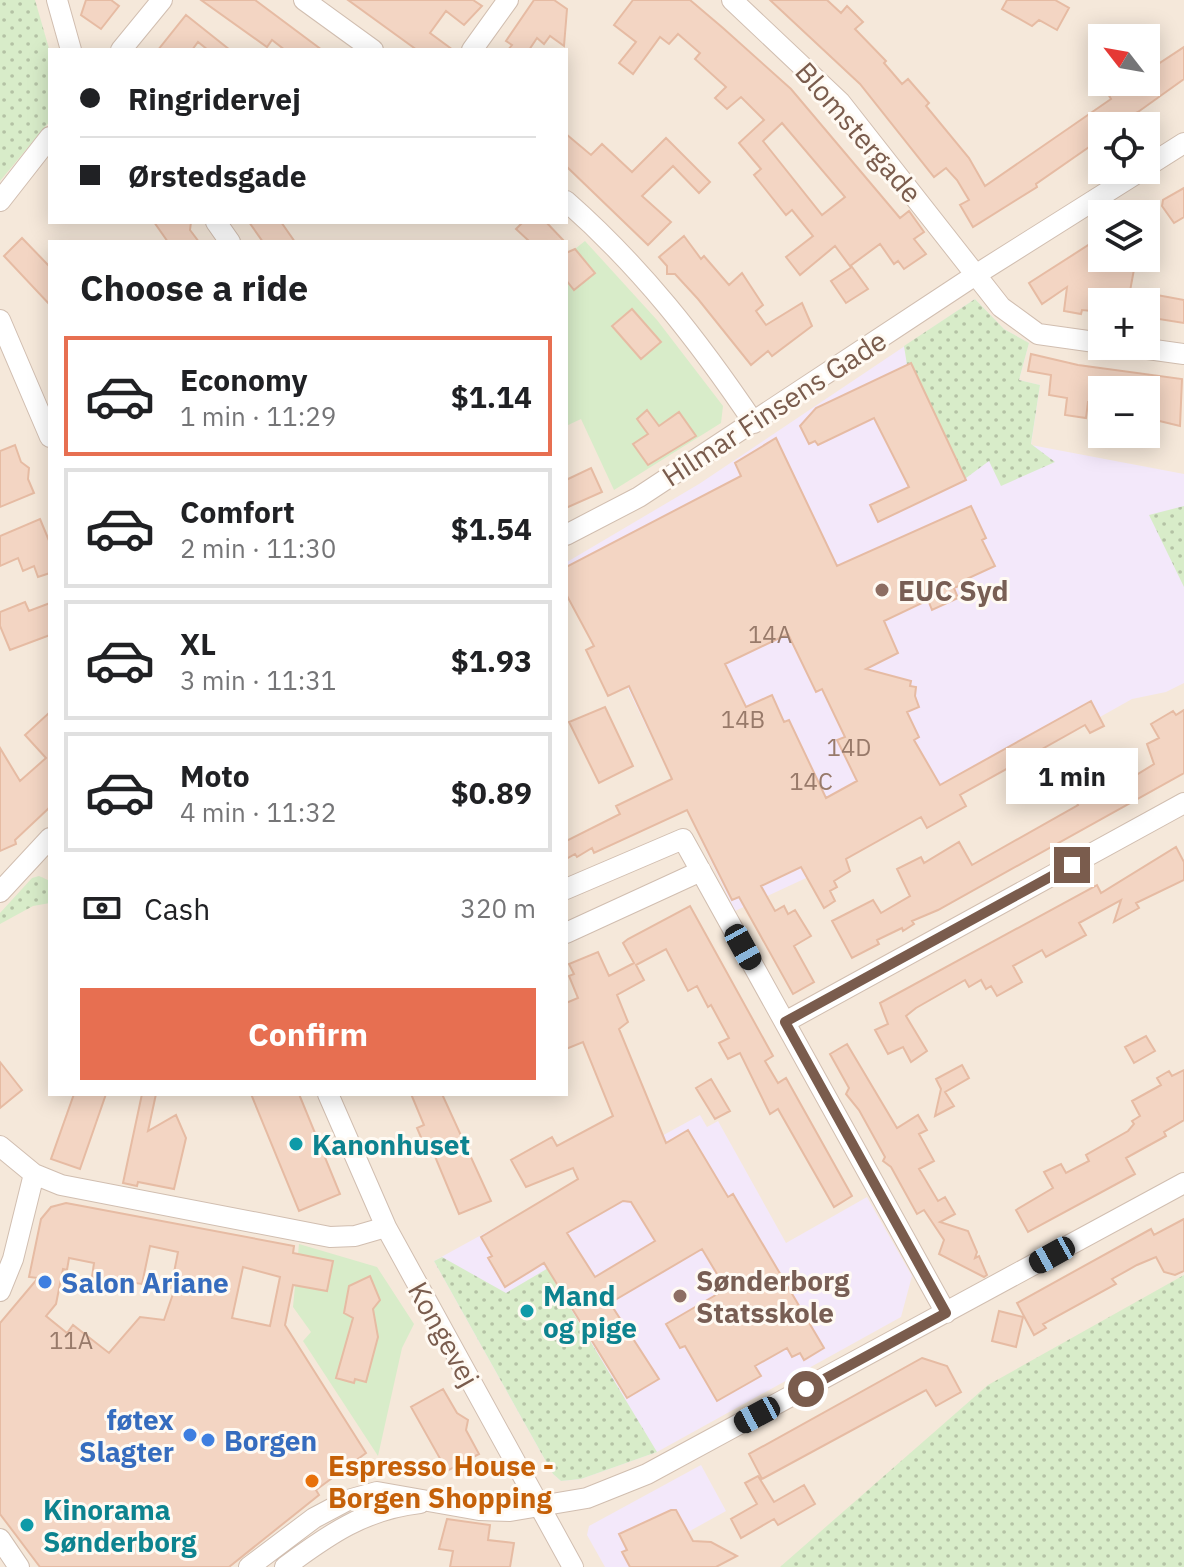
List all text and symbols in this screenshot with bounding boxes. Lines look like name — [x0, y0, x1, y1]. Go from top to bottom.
north arrow — [1088, 24, 1160, 96]
map controls — [1088, 24, 1160, 448]
street label: Blomstergade — [787, 54, 931, 210]
text: Ringridervej — [128, 79, 301, 118]
button: locate — [1088, 112, 1160, 184]
text: Ørstedsgade — [128, 156, 307, 195]
button: layers — [1088, 200, 1160, 272]
text: Choose a ride — [80, 264, 308, 311]
button: + — [1088, 288, 1160, 360]
street label: Hilmar Finsens Gade — [655, 322, 893, 494]
icon: car — [84, 360, 156, 432]
text: Economy — [180, 360, 308, 399]
button: − — [1088, 376, 1160, 448]
text: $1.14 — [451, 377, 532, 416]
text: 1 min · 11:29 — [180, 399, 336, 433]
icon: car — [84, 492, 156, 564]
text: Comfort — [180, 492, 295, 531]
text: $1.54 — [451, 509, 532, 548]
text: 2 min · 11:30 — [180, 531, 336, 565]
place label: EUC Syd — [898, 572, 1009, 609]
marker: EUC Syd — [873, 581, 891, 599]
house number: 14A — [748, 618, 792, 650]
icon: car — [84, 624, 156, 696]
text: XL — [180, 624, 216, 663]
text: $1.93 — [451, 641, 532, 680]
text: 3 min · 11:31 — [180, 663, 336, 697]
house number: 14B — [721, 703, 765, 735]
house number: 14D — [827, 731, 871, 763]
callout: 1 min — [1006, 749, 1138, 805]
icon: car — [84, 756, 156, 828]
text: Moto — [180, 756, 250, 795]
text: 1 min — [1038, 759, 1106, 793]
house number: 14C — [789, 765, 833, 797]
text: $0.89 — [451, 773, 532, 812]
text: 4 min · 11:32 — [180, 795, 336, 829]
route end — [1054, 847, 1090, 883]
icon: cash — [80, 886, 124, 930]
text: Cash — [144, 889, 210, 928]
text: 320 m — [460, 891, 536, 925]
car — [721, 920, 765, 974]
button: Confirm — [80, 988, 536, 1080]
place label: Kanonhuset — [312, 1126, 470, 1163]
marker: Kanonhuset — [287, 1135, 305, 1153]
car — [1025, 1233, 1079, 1277]
place label: Sønderborg Statsskole — [696, 1262, 850, 1331]
place label: Salon Ariane — [61, 1264, 229, 1301]
marker: Salon Ariane — [36, 1273, 54, 1291]
street label: Kongevej — [400, 1275, 488, 1393]
place label: Mand og pige — [543, 1277, 637, 1346]
marker: Sønderborg Statsskole — [671, 1287, 689, 1305]
marker: Mand og pige — [518, 1302, 536, 1320]
house number: 11A — [49, 1324, 93, 1356]
route start — [788, 1371, 824, 1407]
car — [730, 1393, 784, 1437]
place label: føtex Slagter — [79, 1401, 174, 1470]
place label: Borgen — [224, 1422, 317, 1459]
marker: føtex Slagter — [181, 1426, 199, 1444]
marker: Borgen — [199, 1431, 217, 1449]
place label: Espresso House - Borgen Shopping — [328, 1447, 554, 1516]
marker: Espresso House - Borgen Shopping — [303, 1472, 321, 1490]
place label: Kinorama Sønderborg — [43, 1491, 197, 1560]
marker: Kinorama Sønderborg — [18, 1516, 36, 1534]

